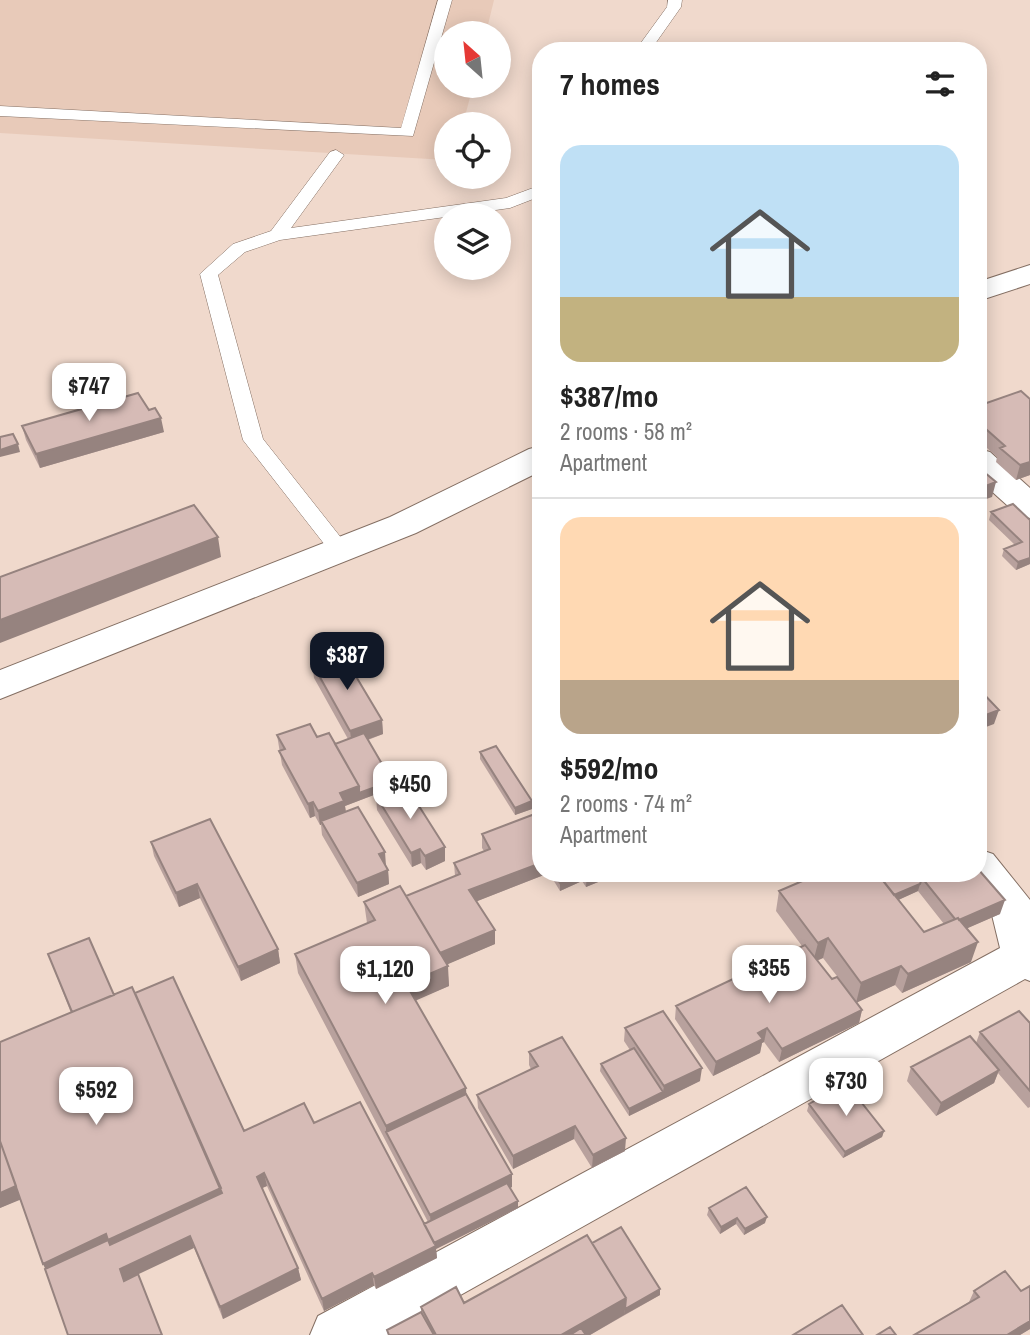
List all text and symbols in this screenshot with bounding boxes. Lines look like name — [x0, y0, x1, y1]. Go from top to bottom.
north arrow — [434, 21, 511, 98]
map controls — [434, 21, 511, 280]
text: 7 homes — [560, 64, 660, 104]
icon: filters — [921, 65, 959, 103]
button: locate — [434, 112, 511, 189]
icon: home — [697, 191, 823, 317]
button: layers — [434, 203, 511, 280]
pin: $747 — [48, 364, 130, 423]
text: $747 — [68, 370, 110, 401]
text: $387/mo — [560, 376, 658, 416]
text: 2 rooms · 58 m² — [560, 416, 692, 447]
text: Apartment — [560, 447, 647, 478]
icon: home — [697, 563, 823, 689]
pin: $387 — [306, 632, 388, 692]
text: $387 — [326, 639, 368, 670]
text: $592/mo — [560, 748, 658, 788]
pin: $450 — [369, 762, 451, 821]
text: $450 — [389, 768, 431, 799]
text: 2 rooms · 74 m² — [560, 788, 692, 819]
text: Apartment — [560, 819, 647, 850]
pin: $1,120 — [328, 946, 442, 1006]
pin: $355 — [728, 946, 810, 1005]
text: $355 — [748, 952, 790, 983]
text: $1,120 — [356, 953, 414, 984]
pin: $730 — [805, 1058, 887, 1118]
text: $730 — [825, 1065, 867, 1096]
pin: $592 — [55, 1068, 137, 1127]
text: $592 — [75, 1074, 117, 1105]

